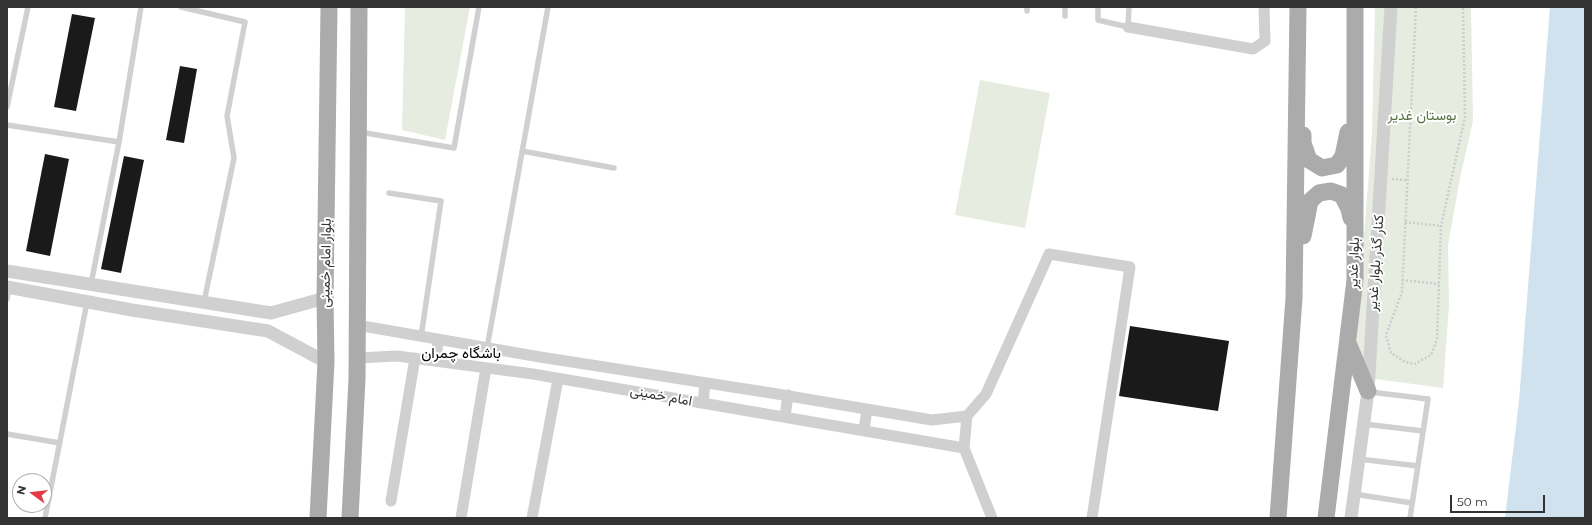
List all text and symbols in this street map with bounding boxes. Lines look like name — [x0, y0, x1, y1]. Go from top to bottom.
park label: بوستان غدیر — [1388, 108, 1456, 124]
street label: کنار گذر بلوار غدیر — [1364, 214, 1388, 312]
street label: بلوار امام خمینی — [317, 218, 335, 308]
street label: بلوار غدیر — [1345, 237, 1363, 289]
district label: باشگاه چمران — [421, 345, 501, 363]
street label: امام خمینی — [629, 382, 693, 410]
north arrow — [12, 473, 52, 513]
text: N — [13, 484, 29, 496]
scale bar — [1452, 487, 1547, 513]
text: 50 m — [1457, 494, 1488, 509]

